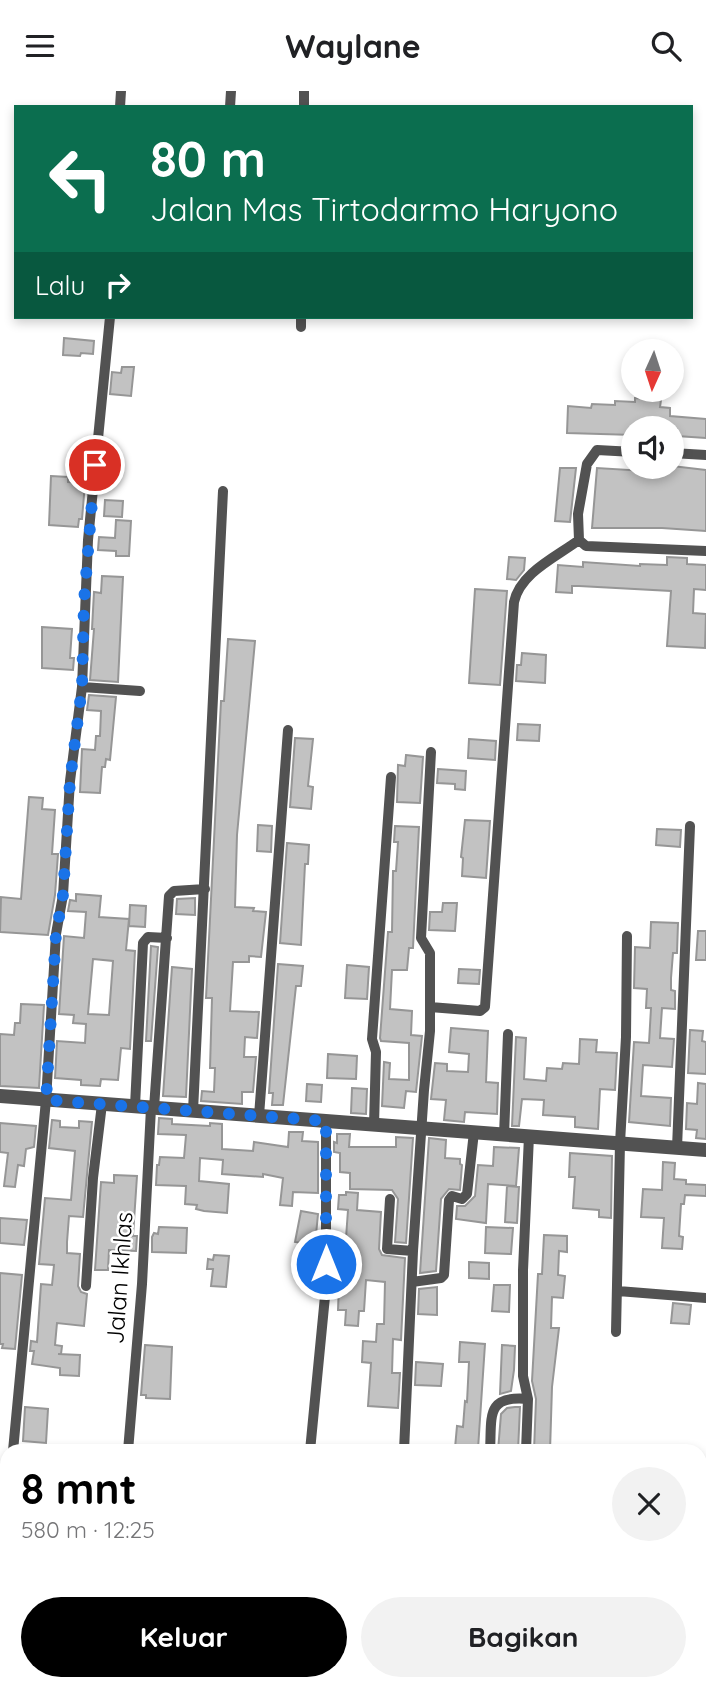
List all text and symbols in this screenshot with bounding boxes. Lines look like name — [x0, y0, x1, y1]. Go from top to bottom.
text: Waylane — [285, 26, 421, 66]
icon: menu — [21, 27, 59, 65]
icon: search — [647, 27, 685, 65]
text: 80 m — [150, 128, 266, 189]
icon: left — [35, 133, 126, 224]
text: Jalan Mas Tirtodarmo Haryono — [150, 189, 618, 229]
icon: right — [99, 266, 137, 304]
text: Lalu — [35, 269, 85, 302]
north arrow — [621, 339, 684, 403]
map controls — [621, 339, 684, 479]
button: sound — [621, 416, 684, 479]
pin — [65, 435, 125, 495]
icon: arrive — [76, 446, 114, 484]
street label: Jalan Ikhlas — [99, 1211, 139, 1345]
position arrow — [289, 1227, 363, 1301]
text: 8 mnt — [21, 1462, 137, 1515]
button: close — [612, 1467, 686, 1541]
text: 580 m · 12:25 — [21, 1515, 155, 1544]
button: Keluar — [21, 1597, 347, 1677]
button: Bagikan — [361, 1597, 686, 1677]

